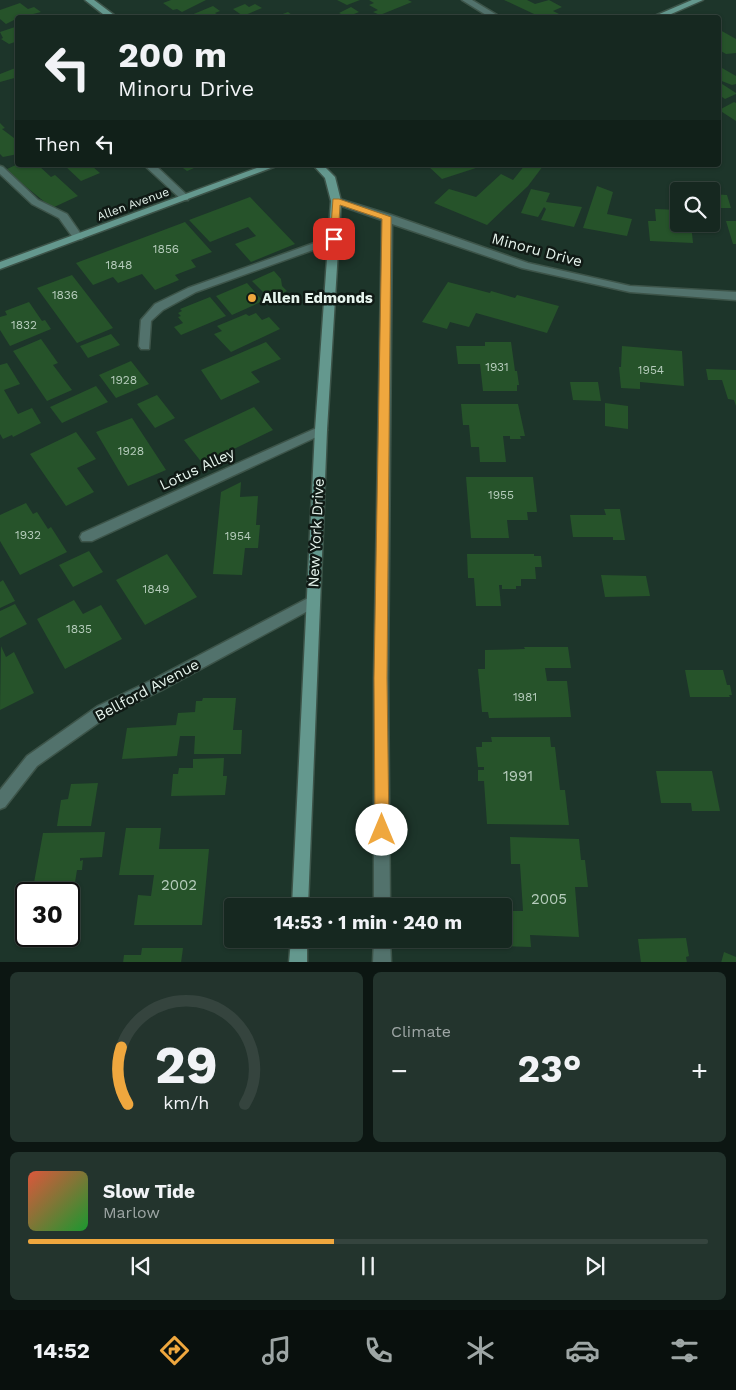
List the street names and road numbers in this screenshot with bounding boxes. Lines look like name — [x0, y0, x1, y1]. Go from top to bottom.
street label: Allen Avenue — [95, 184, 171, 224]
street label: Minoru Drive — [490, 229, 584, 271]
street label: Lotus Alley — [157, 444, 238, 494]
street label: New York Drive — [304, 478, 328, 588]
street label: Bellford Avenue — [92, 655, 202, 725]

